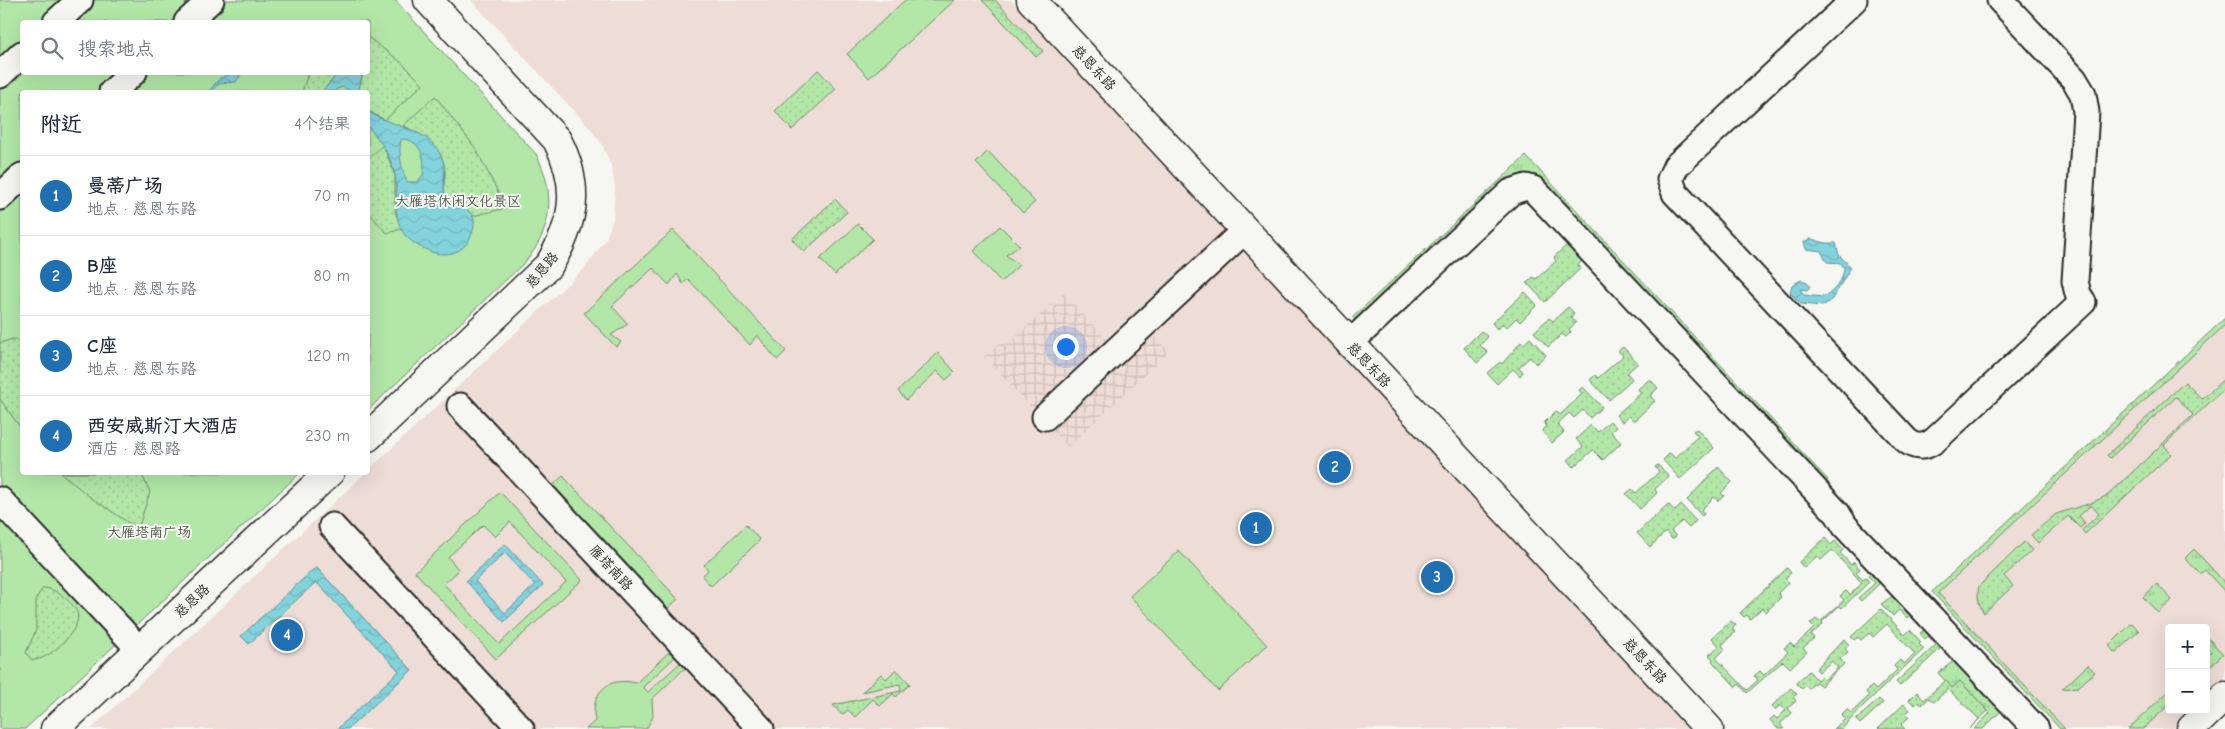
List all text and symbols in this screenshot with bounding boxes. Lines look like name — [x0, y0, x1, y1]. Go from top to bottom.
search box — [20, 20, 370, 75]
icon: search — [38, 34, 66, 62]
text: 搜索地点 — [78, 38, 154, 60]
street label: 慈恩东路 — [1069, 42, 1119, 94]
text: 附近 — [40, 112, 82, 136]
text: 4个结果 — [294, 115, 350, 133]
text: 曼蒂广场 — [87, 175, 163, 197]
text: 1 — [53, 187, 59, 205]
text: 70 m — [314, 187, 350, 205]
park label: 大雁塔休闲文化景区 — [395, 193, 521, 210]
text: 地点 · 慈恩东路 — [87, 200, 197, 218]
street label: 慈恩路 — [522, 248, 562, 292]
text: B座 — [87, 255, 118, 277]
text: 2 — [52, 267, 60, 285]
text: 80 m — [313, 267, 350, 285]
text: 地点 · 慈恩东路 — [87, 280, 197, 298]
your location — [1053, 334, 1079, 360]
text: C座 — [87, 335, 117, 357]
street label: 慈恩东路 — [1344, 339, 1394, 391]
text: 3 — [52, 347, 60, 365]
text: 120 m — [307, 347, 350, 365]
text: 地点 · 慈恩东路 — [87, 360, 197, 378]
text: 西安威斯汀大酒店 — [87, 415, 239, 437]
text: 4 — [52, 427, 60, 445]
text: 230 m — [305, 427, 350, 445]
text: 酒店 · 慈恩路 — [87, 440, 181, 458]
pin: 2 — [1319, 448, 1351, 486]
pin: 1 — [1240, 509, 1272, 547]
park label: 大雁塔南广场 — [107, 524, 191, 541]
street label: 雁塔南路 — [586, 542, 636, 594]
pin: 3 — [1421, 558, 1453, 596]
street label: 慈恩路 — [171, 580, 213, 622]
pin: 4 — [271, 616, 303, 654]
map controls — [2165, 624, 2210, 714]
button: + — [2165, 624, 2210, 669]
street label: 慈恩东路 — [1620, 635, 1670, 687]
button: − — [2165, 669, 2210, 714]

